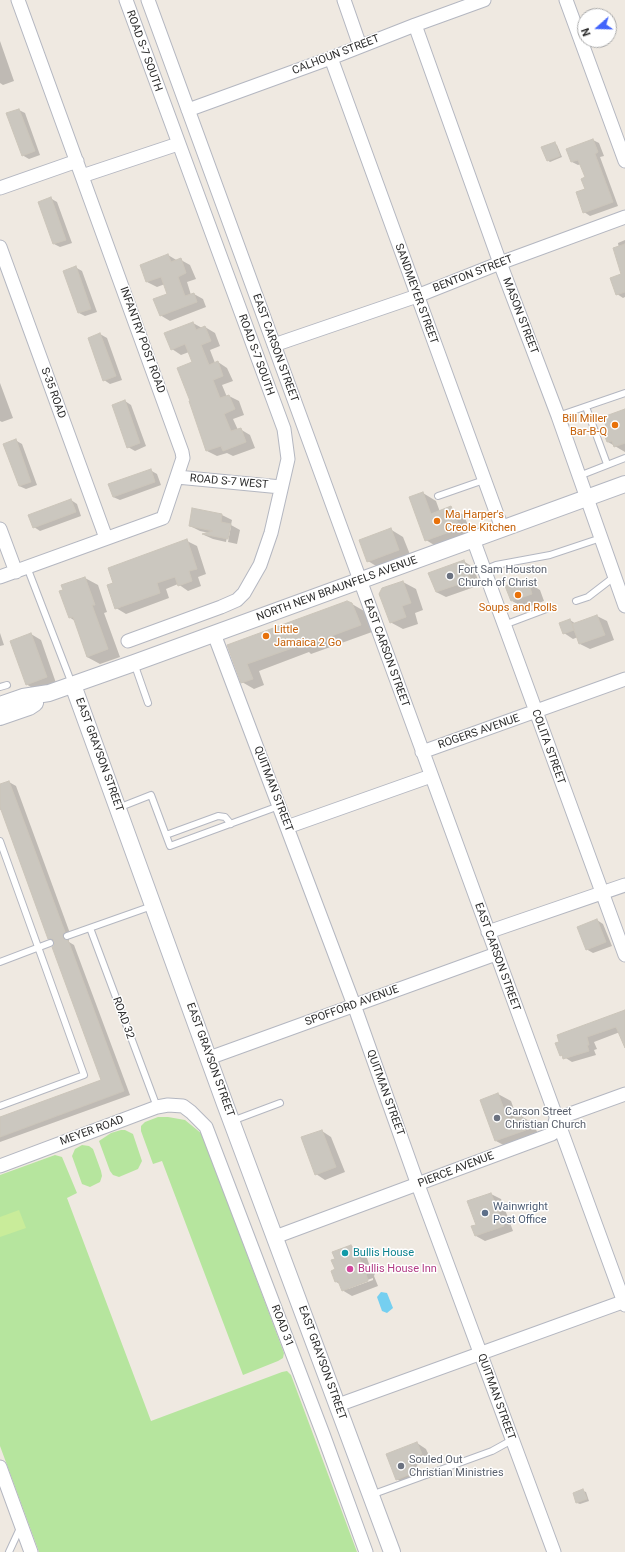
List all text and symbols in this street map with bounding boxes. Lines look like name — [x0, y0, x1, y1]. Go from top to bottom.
north arrow — [577, 8, 617, 48]
street label: ROAD S-7 SOUTH — [123, 9, 165, 93]
text: N — [579, 26, 594, 38]
street label: CALHOUN STREET — [290, 32, 382, 78]
street label: SANDMEYER STREET — [392, 242, 440, 346]
street label: BENTON STREET — [431, 253, 515, 295]
street label: MASON STREET — [499, 276, 541, 356]
street label: INFANTRY POST ROAD — [117, 285, 167, 395]
street label: EAST CARSON STREET — [249, 292, 301, 404]
street label: ROAD S-7 SOUTH — [235, 313, 277, 397]
street label: S-35 ROAD — [38, 366, 68, 420]
place label: Bill Miller Bar-B-Q — [562, 412, 607, 438]
marker: Bill Miller Bar-B-Q — [610, 420, 620, 430]
street label: ROAD S-7 WEST — [189, 472, 269, 492]
place label: Ma Harper's Creole Kitchen — [445, 508, 516, 534]
marker: Ma Harper's Creole Kitchen — [432, 516, 442, 526]
street label: NORTH NEW BRAUNFELS AVENUE — [255, 554, 419, 624]
place label: Fort Sam Houston Church of Christ — [458, 563, 547, 589]
marker: Fort Sam Houston Church of Christ — [445, 571, 455, 581]
marker: Soups and Rolls — [513, 590, 523, 600]
street label: EAST CARSON STREET — [360, 597, 412, 709]
place label: Soups and Rolls — [479, 601, 557, 615]
place label: Little Jamaica 2 Go — [274, 623, 342, 649]
marker: Little Jamaica 2 Go — [261, 631, 271, 641]
street label: EAST GRAYSON STREET — [72, 696, 126, 814]
street label: COLITA STREET — [528, 708, 568, 786]
street label: ROGERS AVENUE — [437, 712, 521, 752]
street label: QUITMAN STREET — [251, 744, 295, 834]
street label: EAST CARSON STREET — [471, 901, 523, 1013]
street label: SPOFFORD AVENUE — [303, 983, 401, 1029]
street label: ROAD 32 — [109, 995, 137, 1041]
street label: EAST GRAYSON STREET — [183, 1001, 237, 1119]
street label: QUITMAN STREET — [363, 1048, 407, 1138]
place label: Carson Street Christian Church — [505, 1105, 586, 1131]
street label: MEYER ROAD — [58, 1113, 126, 1149]
marker: Carson Street Christian Church — [492, 1113, 502, 1123]
street label: PIERCE AVENUE — [416, 1149, 496, 1191]
place label: Wainwright Post Office — [493, 1200, 548, 1226]
marker: Wainwright Post Office — [480, 1208, 490, 1218]
place label: Bullis House — [353, 1246, 414, 1260]
marker: Bullis House — [340, 1248, 350, 1258]
place label: Bullis House Inn — [358, 1262, 437, 1276]
marker: Bullis House Inn — [345, 1264, 355, 1274]
street label: ROAD 31 — [268, 1303, 296, 1349]
street label: EAST GRAYSON STREET — [295, 1304, 349, 1422]
street label: QUITMAN STREET — [474, 1352, 518, 1442]
place label: Souled Out Christian Ministries — [409, 1453, 504, 1479]
marker: Souled Out Christian Ministries — [396, 1461, 406, 1471]

